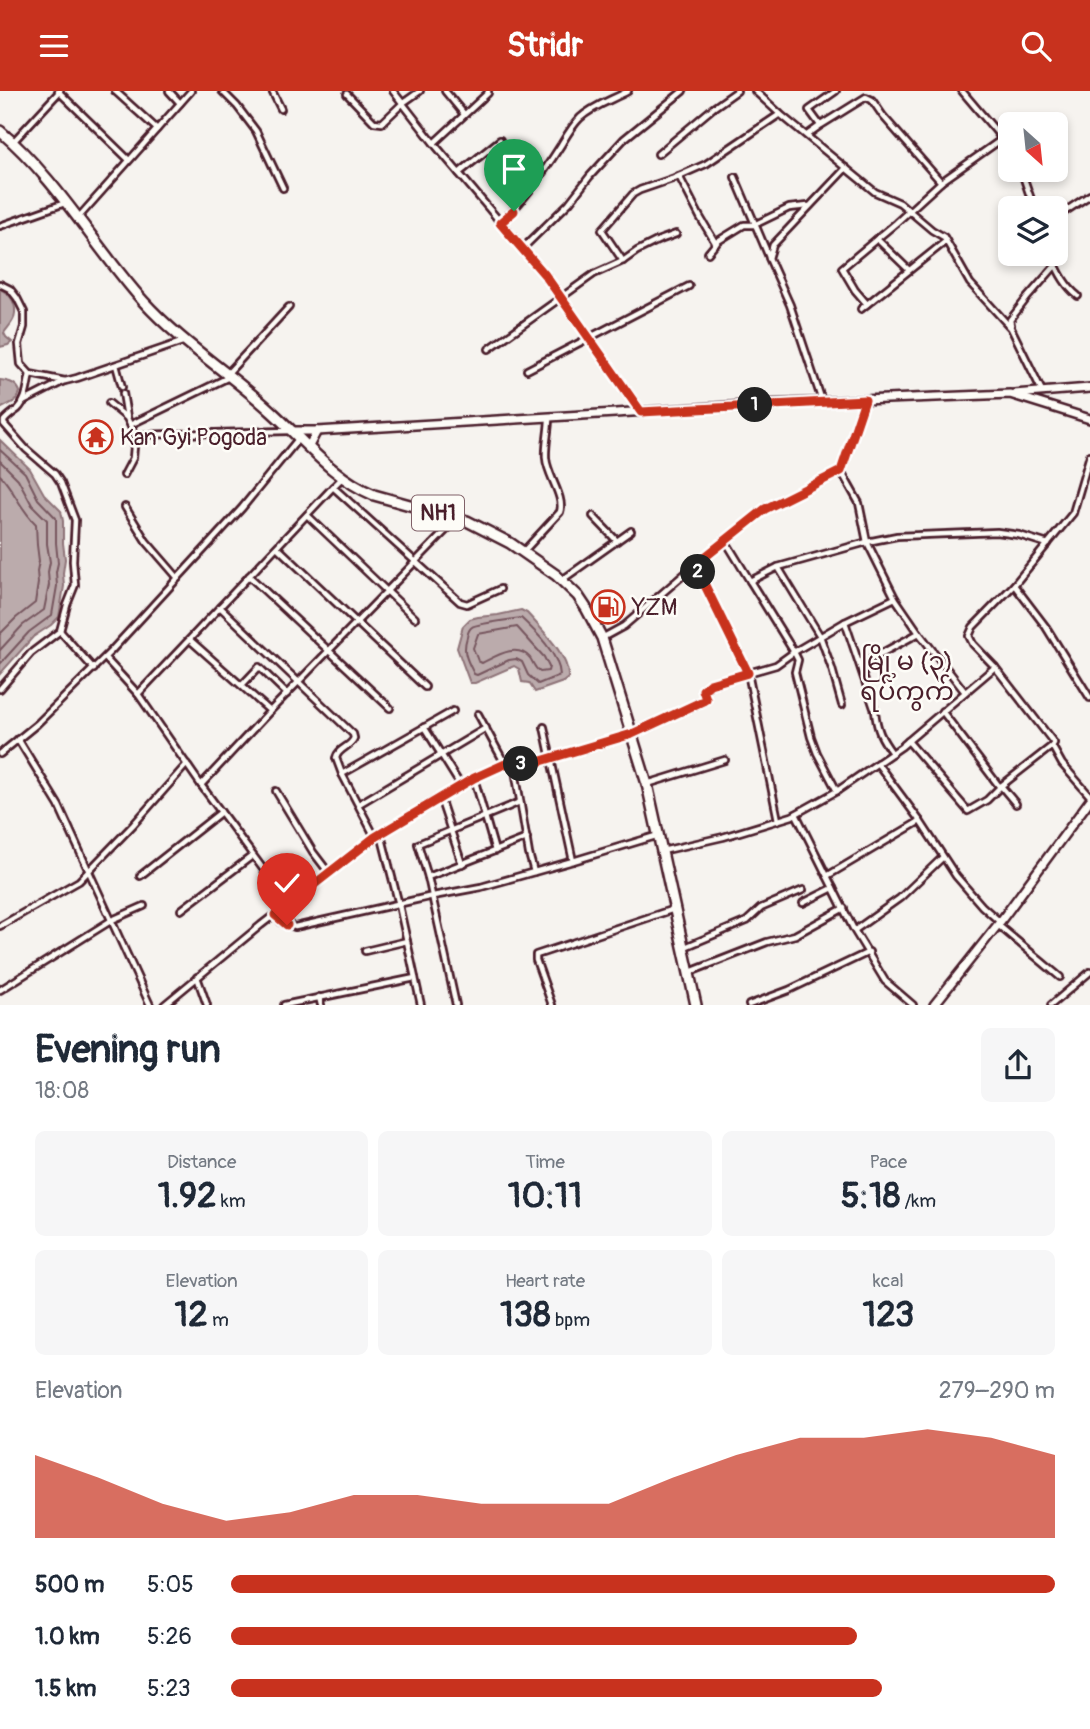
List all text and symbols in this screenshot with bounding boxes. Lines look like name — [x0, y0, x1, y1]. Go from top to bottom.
text: Stridr — [507, 26, 583, 66]
icon: menu — [35, 27, 73, 65]
icon: search — [1017, 27, 1055, 65]
north arrow — [998, 112, 1068, 182]
map controls — [998, 112, 1068, 266]
pin — [484, 139, 544, 211]
icon: arrive — [495, 150, 533, 188]
button: layers — [998, 196, 1068, 266]
pin: 1 — [738, 387, 772, 423]
text: 1 — [751, 392, 758, 416]
temple icon: Kan Gyi Pogoda — [77, 418, 115, 456]
place label: Kan Gyi Pogoda — [120, 423, 267, 452]
road number: NH1 — [412, 495, 464, 531]
pin: 2 — [680, 554, 716, 589]
text: 2 — [692, 559, 703, 583]
fuel station icon: YZM — [589, 588, 627, 626]
place label: YZM — [631, 593, 677, 622]
district label: မြို့မ (၃) ရပ်ကွက် — [860, 644, 954, 712]
pin: 3 — [504, 747, 538, 781]
text: 3 — [515, 751, 526, 775]
pin — [257, 853, 317, 925]
icon: check — [268, 864, 306, 902]
text: Evening run — [35, 1026, 221, 1074]
button: share — [981, 1028, 1055, 1102]
text: 18:08 — [35, 1076, 89, 1105]
text: Distance — [167, 1150, 236, 1174]
text: Time — [525, 1150, 565, 1174]
text: Pace — [870, 1150, 907, 1174]
text: 1.92 — [158, 1174, 217, 1218]
text: 10:11 — [508, 1174, 582, 1218]
text: 5:18 — [841, 1174, 900, 1218]
text: km — [217, 1189, 246, 1213]
text: /km — [900, 1189, 936, 1213]
text: Elevation — [165, 1269, 238, 1293]
text: Heart rate — [505, 1269, 585, 1293]
text: kcal — [873, 1269, 904, 1293]
text: 12 — [175, 1293, 208, 1337]
text: 138 — [500, 1293, 551, 1337]
text: 123 — [862, 1293, 914, 1337]
text: m — [208, 1308, 229, 1332]
text: bpm — [551, 1308, 590, 1332]
text: Elevation — [35, 1376, 123, 1405]
text: 279–290 m — [939, 1376, 1055, 1405]
text: 500 m — [35, 1570, 104, 1599]
text: 5:05 — [147, 1570, 194, 1599]
text: 1.0 km — [35, 1622, 100, 1651]
text: 5:26 — [147, 1622, 192, 1651]
text: 1.5 km — [35, 1674, 97, 1703]
text: 5:23 — [147, 1674, 191, 1703]

